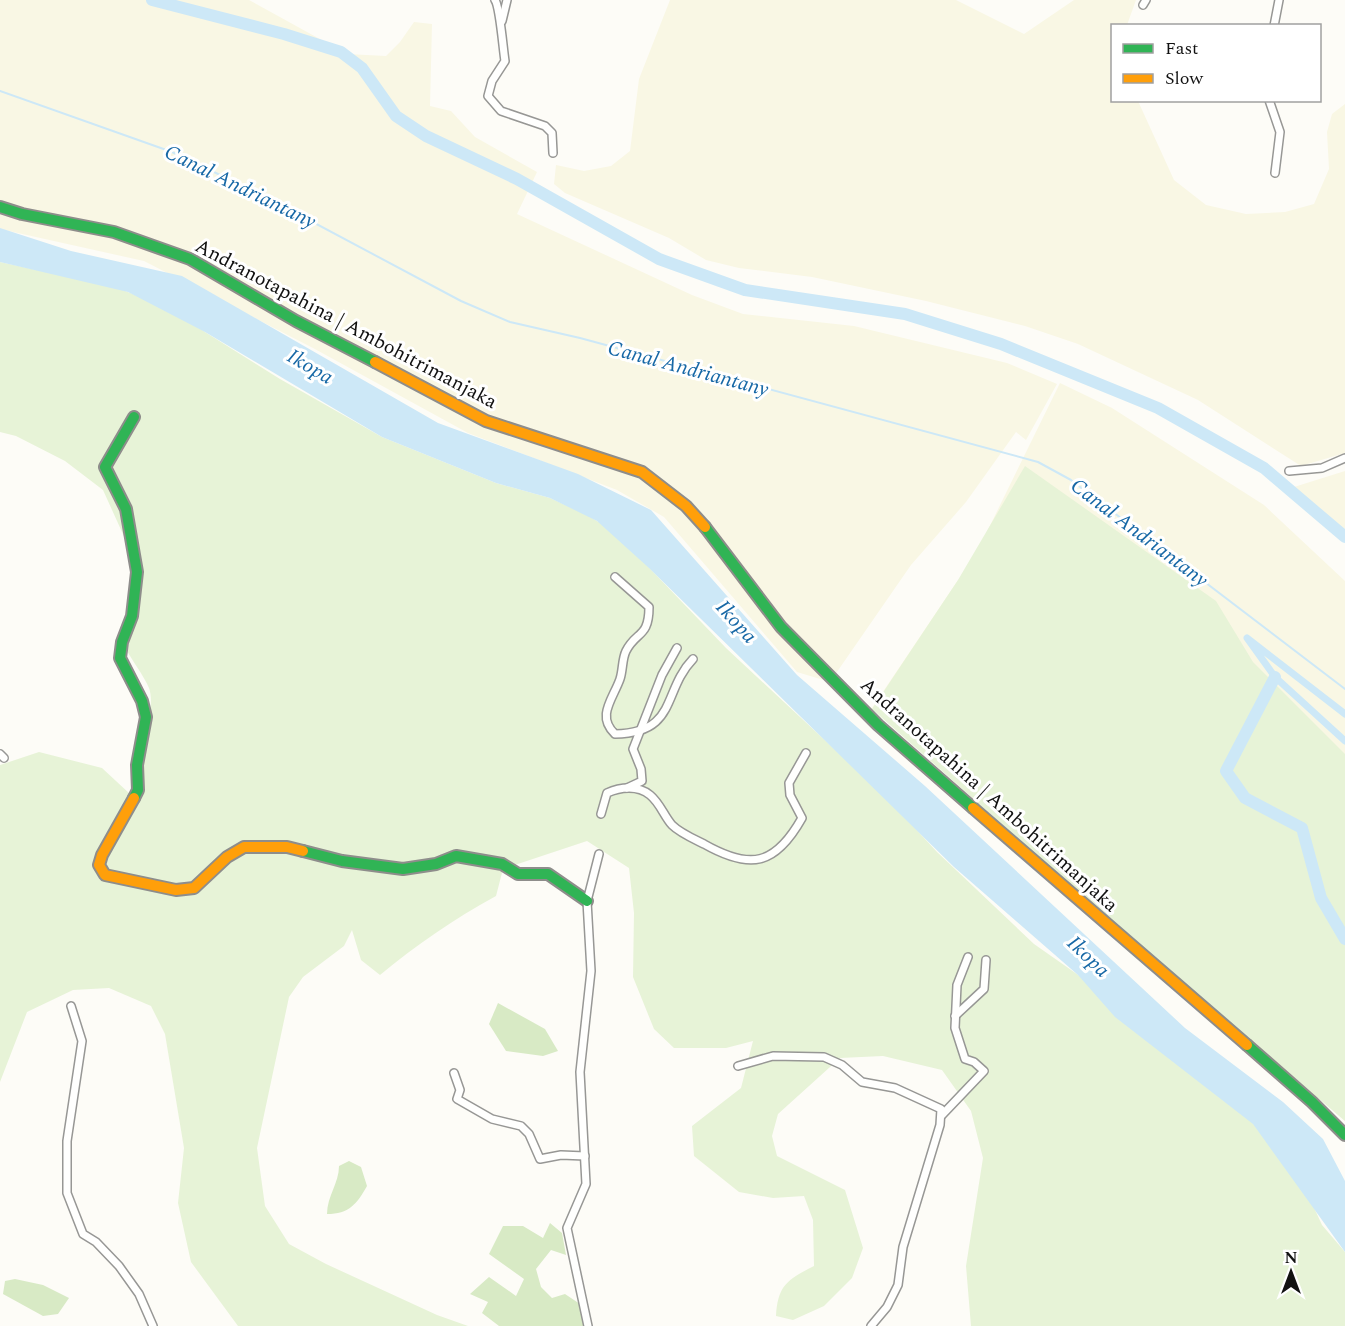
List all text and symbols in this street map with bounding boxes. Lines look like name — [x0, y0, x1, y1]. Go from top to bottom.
legend — [1111, 24, 1321, 102]
text: Fast — [1165, 35, 1198, 62]
text: Slow — [1165, 65, 1204, 92]
water label: Canal Andriantany — [159, 136, 322, 238]
street label: Andranotapahina | Ambohitrimanjaka — [189, 231, 503, 417]
water label: Canal Andriantany — [604, 332, 773, 406]
water label: Ikopa — [281, 341, 340, 393]
water label: Canal Andriantany — [1063, 470, 1215, 596]
water label: Ikopa — [708, 593, 765, 651]
street label: Andranotapahina | Ambohitrimanjaka — [853, 671, 1125, 920]
water label: Ikopa — [1059, 928, 1117, 986]
north arrow — [1261, 1242, 1321, 1302]
text: N — [1284, 1246, 1298, 1270]

